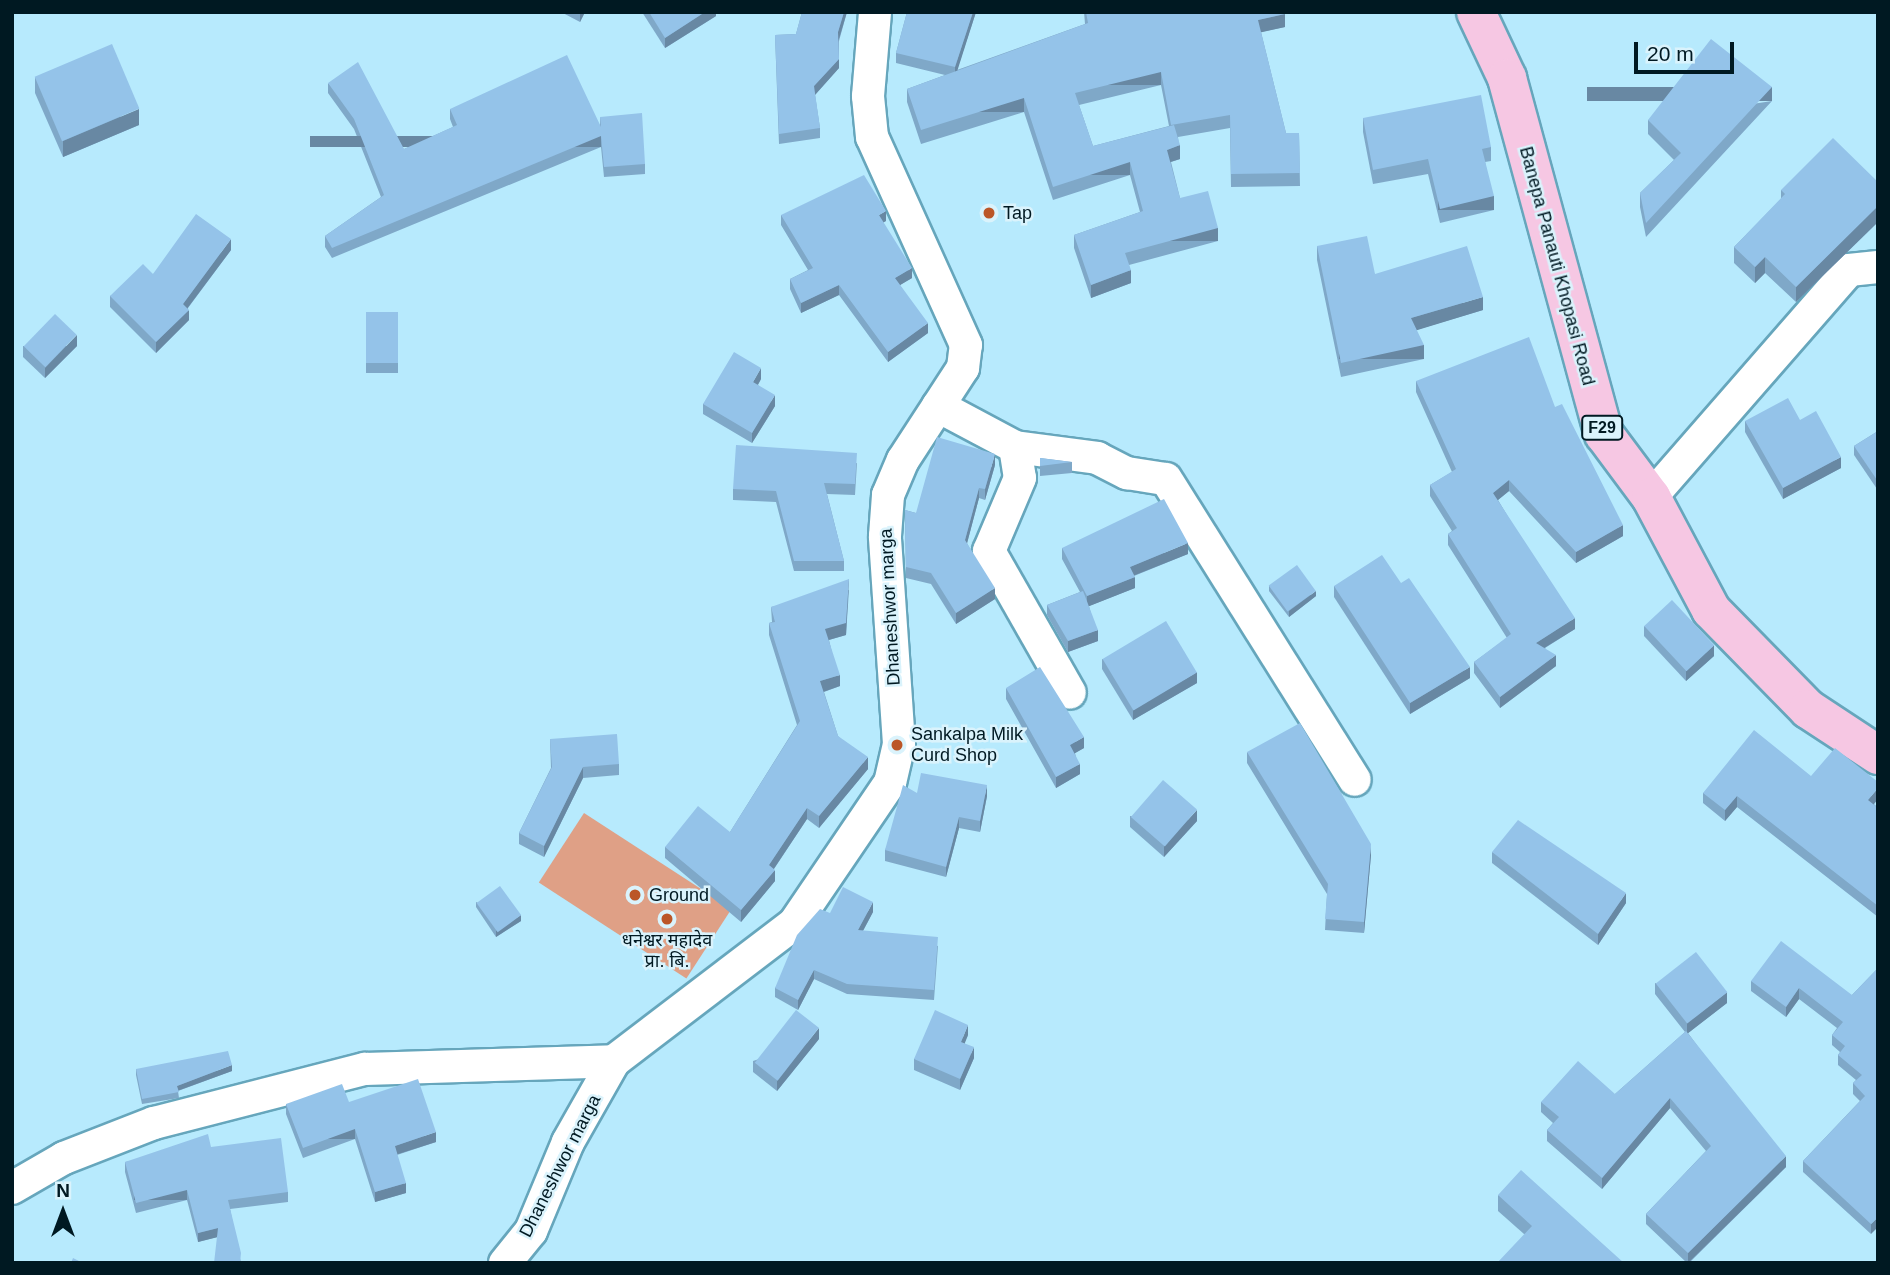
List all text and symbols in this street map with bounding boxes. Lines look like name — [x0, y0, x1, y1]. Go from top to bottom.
scale bar — [1638, 28, 1738, 72]
text: 20 m — [1647, 42, 1694, 65]
street label: Banepa Panauti Khopasi Road — [1515, 144, 1599, 388]
place label: Tap — [1003, 202, 1032, 224]
marker: Tap — [981, 205, 997, 221]
road number: F29 — [1581, 416, 1623, 440]
street label: Dhaneshwor marga — [875, 528, 905, 686]
place label: Sankalpa Milk Curd Shop — [911, 724, 1023, 766]
marker: Sankalpa Milk Curd Shop — [889, 737, 905, 753]
place label: Ground — [649, 884, 709, 906]
marker: Ground — [627, 887, 643, 903]
marker: धनेश्वर महादेव प्रा. बि. — [659, 911, 675, 927]
place label: धनेश्वर महादेव प्रा. बि. — [622, 930, 712, 972]
street label: Dhaneshwor marga — [515, 1091, 605, 1241]
north arrow — [28, 1177, 98, 1247]
text: N — [56, 1180, 70, 1201]

